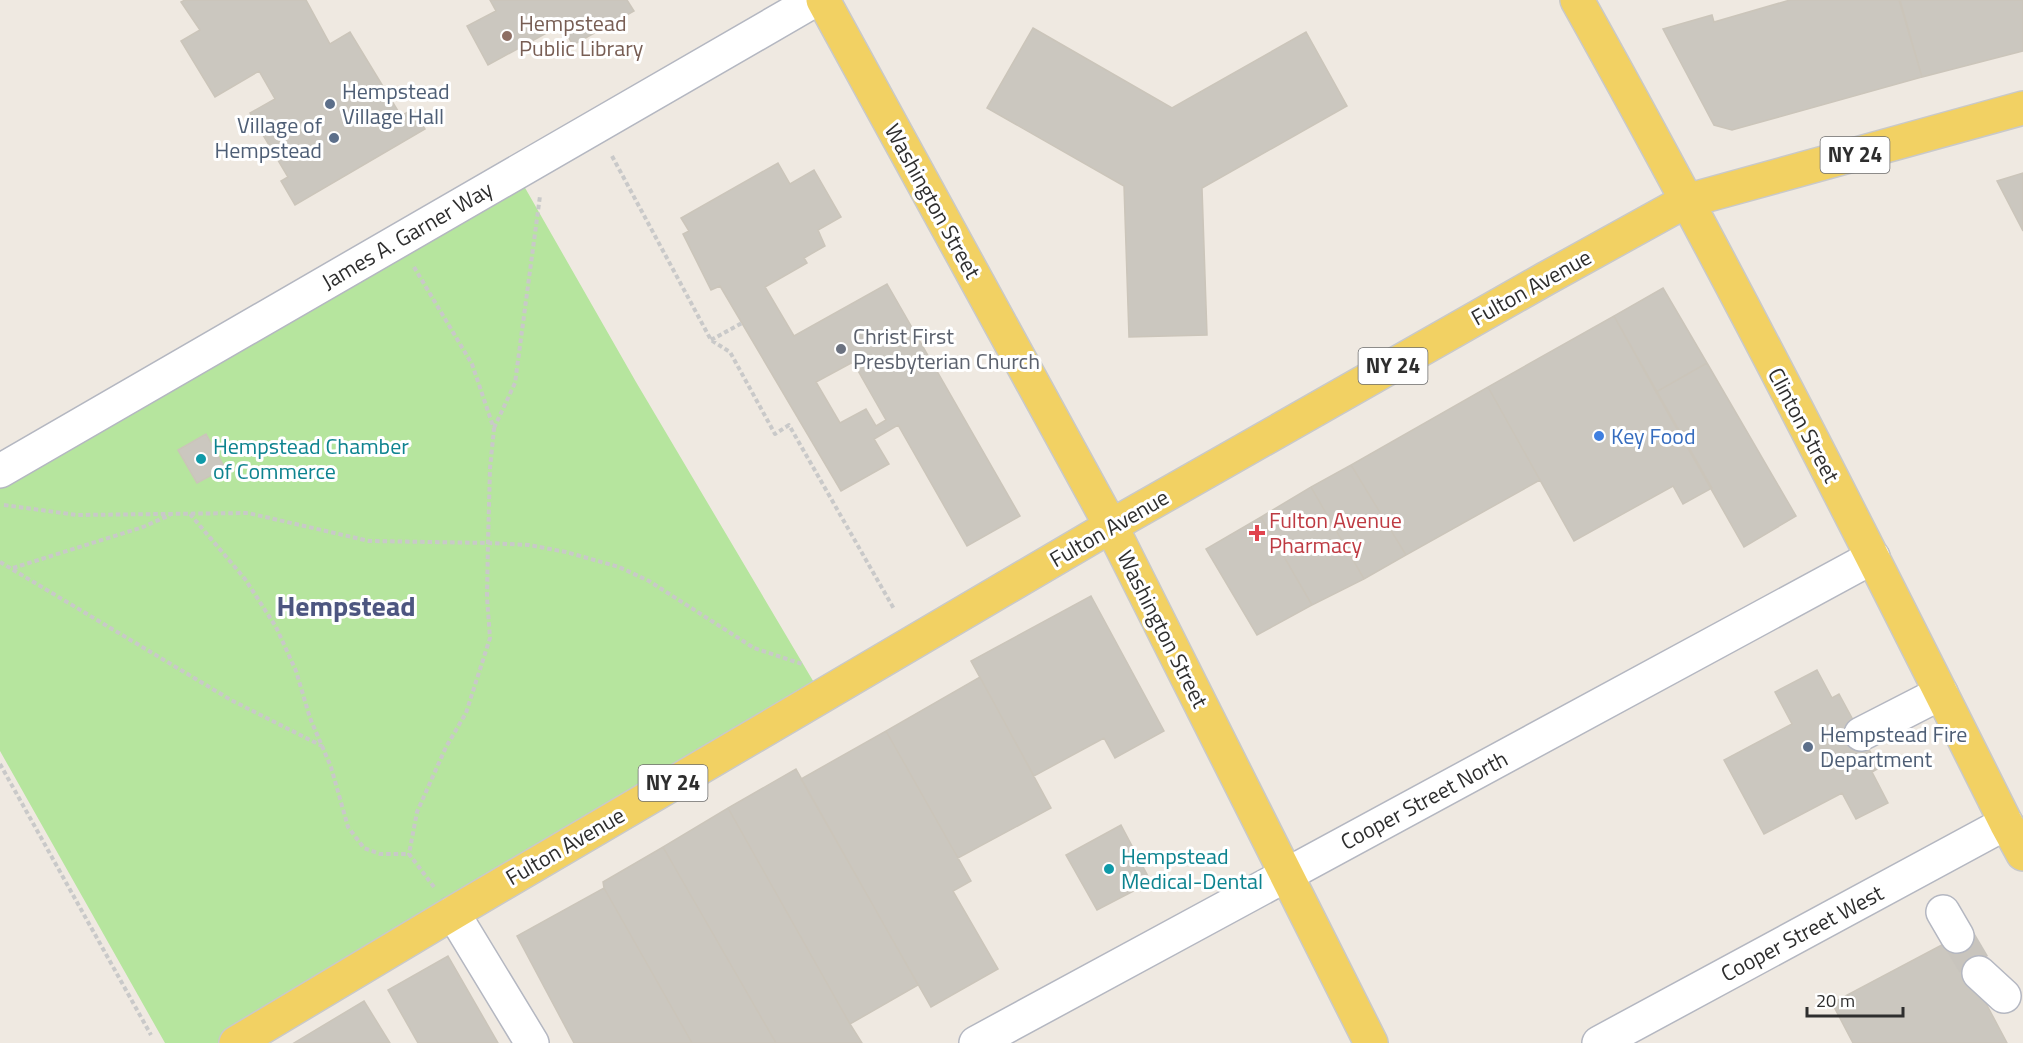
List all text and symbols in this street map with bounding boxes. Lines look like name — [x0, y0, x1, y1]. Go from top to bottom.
place label: Hempstead Public Library — [519, 6, 644, 65]
marker: Hempstead Public Library — [500, 29, 514, 43]
place label: Hempstead Village Hall — [342, 74, 450, 133]
marker: Hempstead Village Hall — [323, 97, 337, 111]
place label: Village of Hempstead — [214, 108, 323, 167]
street label: Washington Street — [876, 117, 990, 285]
marker: Village of Hempstead — [327, 131, 341, 145]
road number: NY 24 — [1820, 137, 1890, 173]
street label: James A. Garner Way — [315, 172, 499, 298]
street label: Fulton Avenue — [1465, 240, 1597, 334]
place label: Christ First Presbyterian Church — [853, 319, 1040, 378]
marker: Christ First Presbyterian Church — [834, 342, 848, 356]
road number: NY 24 — [1358, 348, 1428, 384]
street label: Clinton Street — [1759, 361, 1849, 489]
place label: Key Food — [1611, 419, 1696, 453]
place label: Hempstead Chamber of Commerce — [213, 429, 409, 488]
marker: Key Food — [1592, 429, 1606, 443]
marker: Hempstead Chamber of Commerce — [194, 452, 208, 466]
street label: Fulton Avenue — [1043, 480, 1175, 576]
place label: Fulton Avenue Pharmacy — [1269, 503, 1402, 562]
marker: Fulton Avenue Pharmacy — [1250, 526, 1264, 540]
street label: Washington Street — [1109, 544, 1218, 714]
district label: Hempstead — [276, 584, 416, 627]
place label: Hempstead Fire Department — [1820, 717, 1967, 776]
marker: Hempstead Fire Department — [1801, 740, 1815, 754]
street label: Cooper Street North — [1334, 742, 1514, 858]
road number: NY 24 — [638, 765, 708, 801]
street label: Fulton Avenue — [499, 798, 631, 894]
place label: Hempstead Medical-Dental — [1121, 839, 1263, 898]
marker: Hempstead Medical-Dental — [1102, 862, 1116, 876]
street label: Cooper Street West — [1715, 876, 1890, 990]
scale bar — [1807, 980, 1903, 1018]
text: 20 m — [1816, 987, 1855, 1014]

